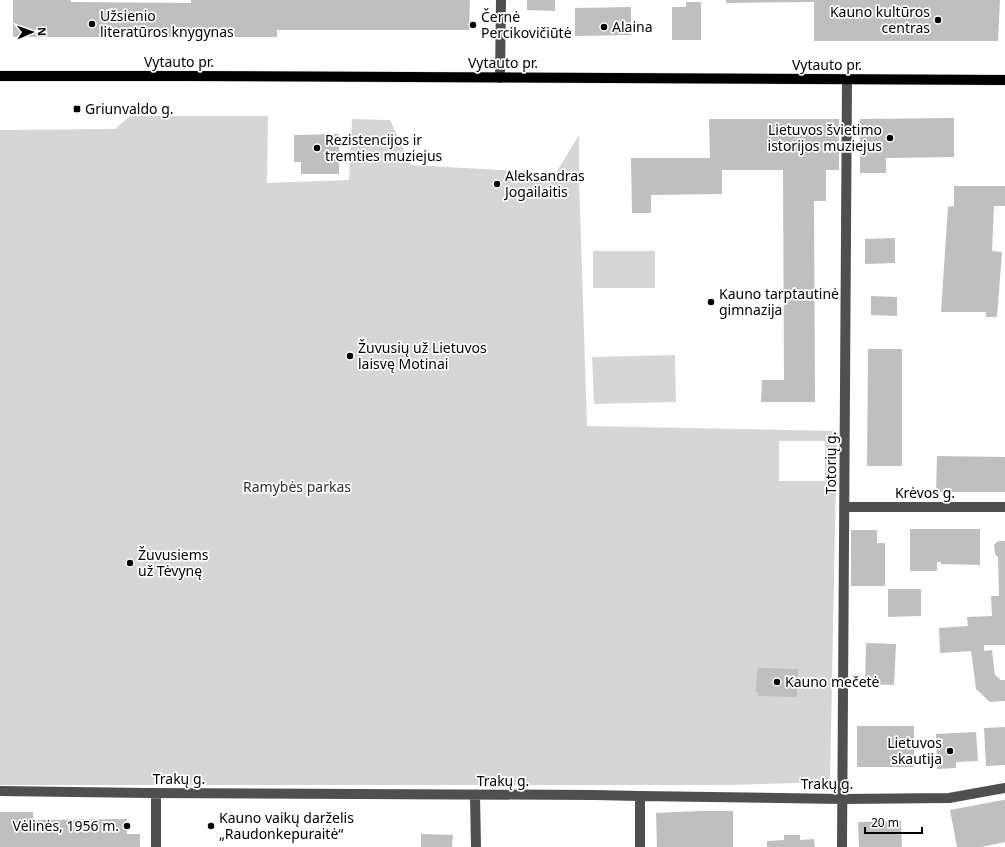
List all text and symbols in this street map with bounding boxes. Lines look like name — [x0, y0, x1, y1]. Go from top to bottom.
place label: Kauno kultūros centras — [830, 2, 930, 37]
place label: Užsienio literatūros knygynas — [100, 6, 234, 41]
place label: Černė Percikovičiūtė — [481, 7, 572, 42]
north arrow — [12, 12, 52, 52]
marker: Kauno kultūros centras — [933, 15, 943, 25]
place label: Alaina — [612, 17, 653, 36]
marker: Užsienio literatūros knygynas — [87, 19, 97, 29]
marker: Černė Percikovičiūtė — [468, 20, 478, 30]
marker: Alaina — [599, 22, 609, 32]
text: N — [35, 27, 50, 36]
street label: Vytauto pr. — [144, 52, 214, 71]
street label: Vytauto pr. — [468, 53, 538, 72]
street label: Vytauto pr. — [792, 55, 862, 74]
place label: Griunvaldo g. — [85, 99, 174, 118]
marker: Griunvaldo g. — [72, 104, 82, 114]
place label: Lietuvos švietimo istorijos muziejus — [768, 120, 882, 155]
place label: Rezistencijos ir tremties muziejus — [325, 130, 443, 165]
marker: Lietuvos švietimo istorijos muziejus — [885, 133, 895, 143]
marker: Rezistencijos ir tremties muziejus — [312, 143, 322, 153]
place label: Aleksandras Jogailaitis — [503, 166, 585, 201]
marker: Aleksandras Jogailaitis — [492, 179, 502, 189]
place label: Kauno tarptautinė gimnazija — [719, 284, 839, 319]
marker: Kauno tarptautinė gimnazija — [706, 297, 716, 307]
place label: Žuvusių už Lietuvos laisvę Motinai — [358, 338, 487, 373]
marker: Žuvusių už Lietuvos laisvę Motinai — [345, 351, 355, 361]
street label: Totorių g. — [821, 432, 840, 494]
park label: Ramybės parkas — [243, 477, 351, 496]
street label: Krėvos g. — [895, 483, 955, 502]
place label: Žuvusiems už Tėvynę — [138, 545, 209, 580]
marker: Žuvusiems už Tėvynę — [125, 558, 135, 568]
place label: Kauno mečetė — [785, 672, 880, 691]
marker: Kauno mečetė — [772, 677, 782, 687]
place label: Lietuvos skautija — [887, 733, 942, 768]
marker: Lietuvos skautija — [945, 746, 955, 756]
street label: Trakų g. — [153, 769, 205, 788]
street label: Trakų g. — [477, 771, 529, 790]
street label: Trakų g. — [801, 774, 853, 793]
place label: Kauno vaikų darželis „Raudonkepuraitė“ — [219, 808, 354, 843]
scale bar — [865, 809, 922, 835]
text: 20 m — [871, 814, 899, 831]
place label: Vėlinės, 1956 m. — [13, 816, 119, 835]
marker: Vėlinės, 1956 m. — [122, 821, 132, 831]
marker: Kauno vaikų darželis „Raudonkepuraitė“ — [206, 821, 216, 831]

